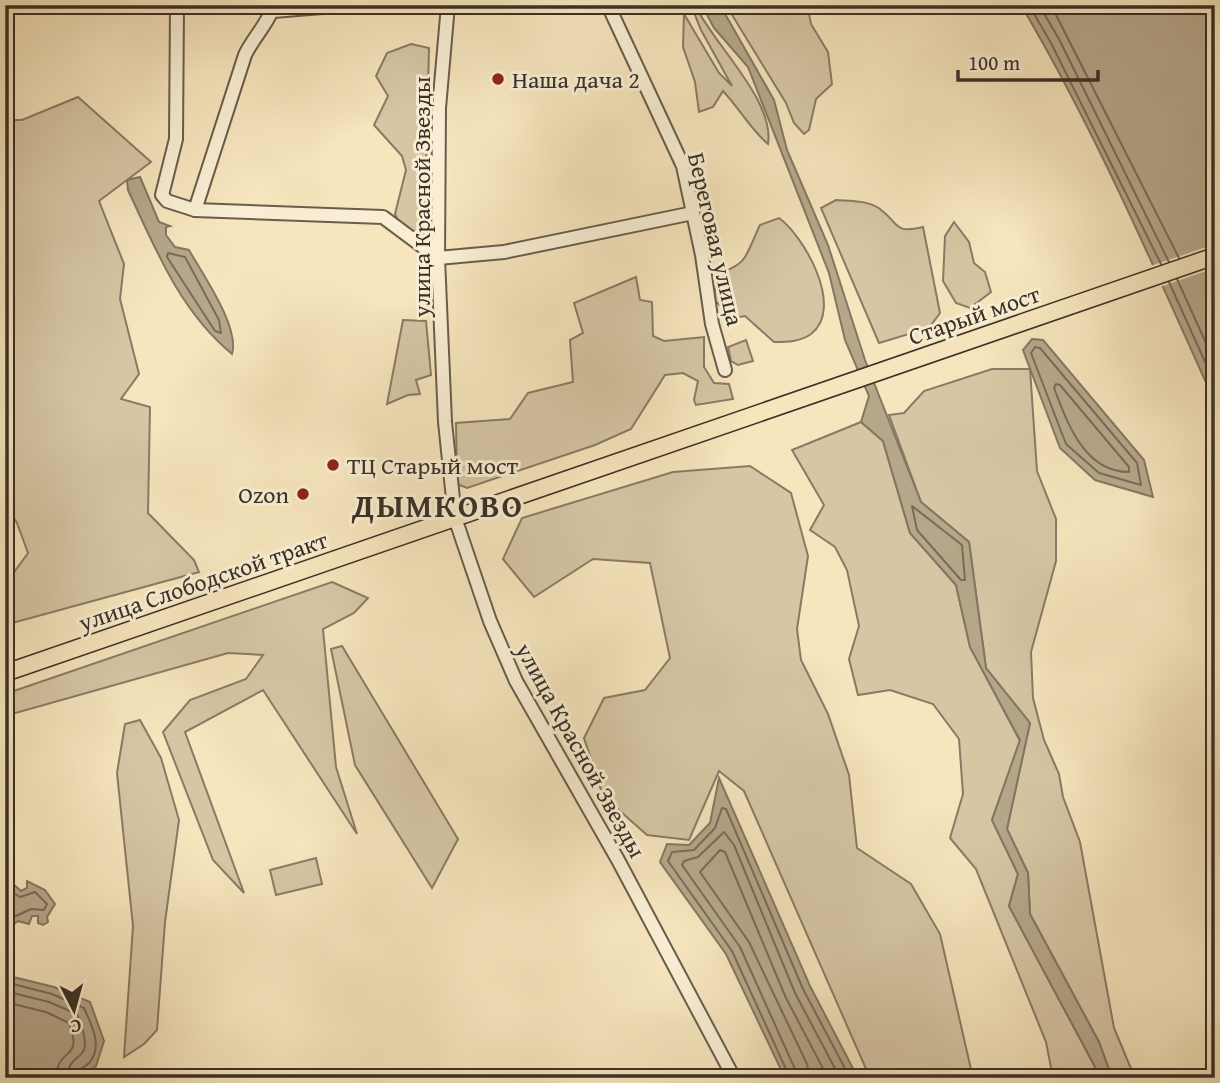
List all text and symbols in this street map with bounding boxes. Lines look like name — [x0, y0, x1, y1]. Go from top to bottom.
scale bar — [958, 38, 1098, 82]
text: 100 m — [968, 47, 1020, 78]
place label: Наша дача 2 — [512, 62, 640, 97]
marker: Наша дача 2 — [490, 71, 506, 87]
street label: улица Красной Звезды — [404, 76, 439, 319]
street label: Береговая улица — [679, 149, 753, 330]
street label: Старый мост — [904, 276, 1045, 354]
place label: ТЦ Старый мост — [347, 448, 519, 483]
marker: ТЦ Старый мост — [325, 457, 341, 473]
place label: Ozon — [238, 477, 290, 512]
district label: ДЫМКОВО — [351, 482, 524, 529]
marker: Ozon — [295, 486, 311, 502]
street label: улица Слободской тракт — [73, 522, 333, 640]
street label: улица Красной Звезды — [507, 635, 655, 864]
north arrow — [38, 974, 108, 1044]
text: С — [69, 1012, 83, 1041]

